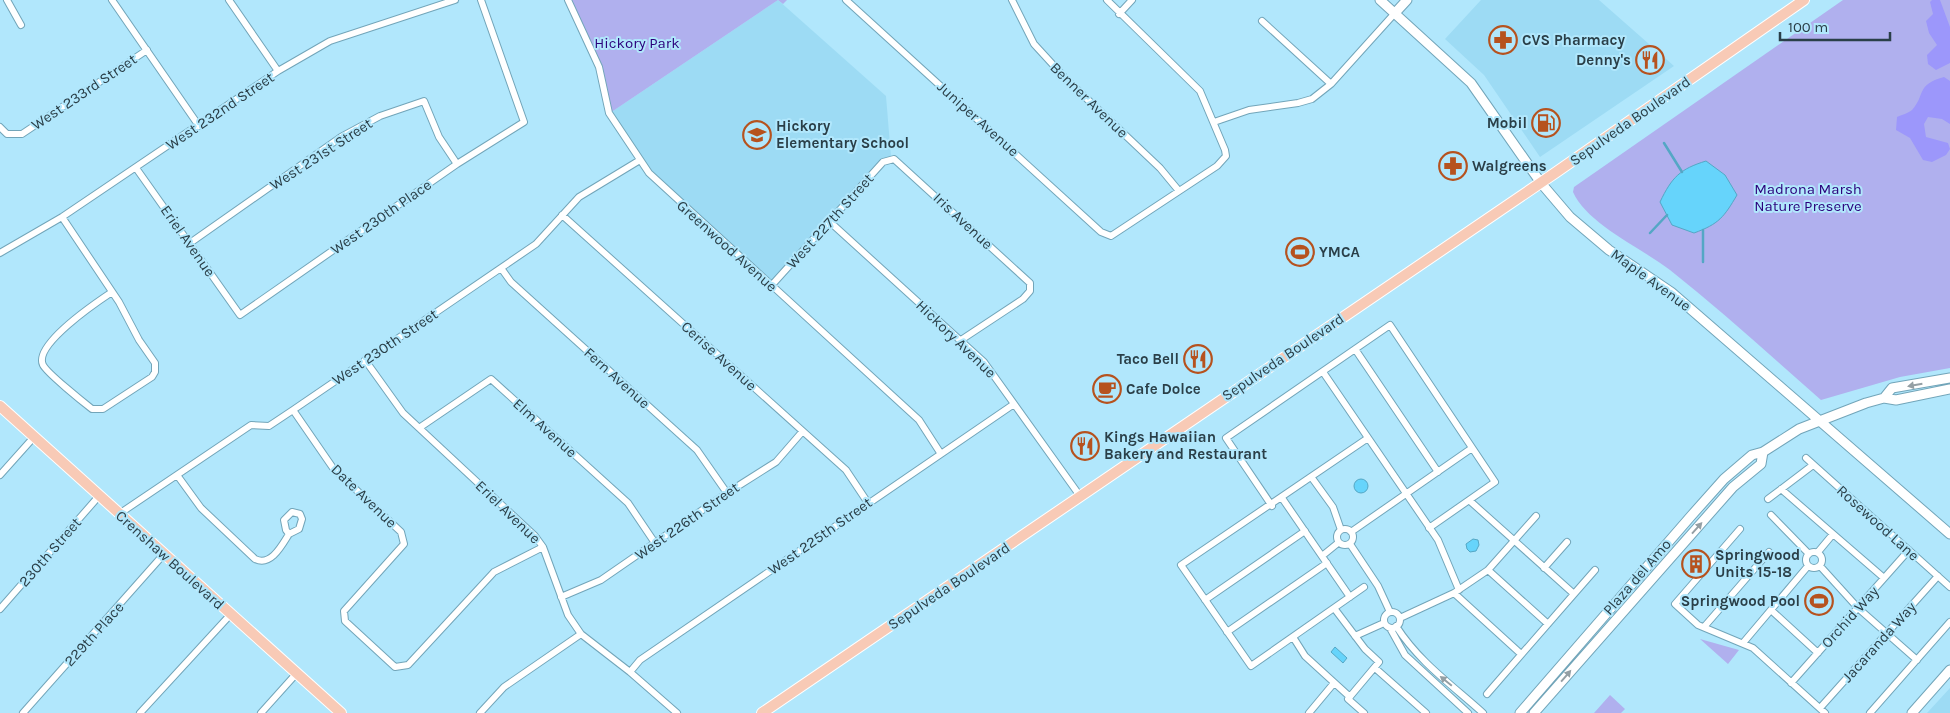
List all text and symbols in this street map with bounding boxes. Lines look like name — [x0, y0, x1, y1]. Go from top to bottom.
scale bar — [1780, 10, 1890, 42]
text: 100 m — [1788, 18, 1828, 36]
pharmacy icon: CVS Pharmacy — [1488, 25, 1518, 55]
place label: CVS Pharmacy — [1522, 31, 1626, 49]
park label: Hickory Park — [594, 34, 680, 52]
restaurant icon: Denny's — [1635, 45, 1665, 75]
street label: West 233rd Street — [28, 50, 140, 134]
place label: Denny's — [1576, 51, 1631, 69]
street label: Benner Avenue — [1046, 58, 1132, 142]
street label: West 232nd Street — [162, 68, 278, 154]
street label: Sepulveda Boulevard — [1566, 73, 1694, 169]
street label: Juniper Avenue — [934, 78, 1022, 160]
fuel station icon: Mobil — [1531, 108, 1561, 138]
street label: West 231st Street — [266, 114, 376, 194]
place label: Mobil — [1487, 114, 1527, 132]
place label: Hickory Elementary School — [776, 117, 909, 152]
school or university icon: Hickory Elementary School — [742, 120, 772, 150]
pharmacy icon: Walgreens — [1438, 151, 1468, 181]
place label: Walgreens — [1472, 157, 1547, 175]
street label: West 227th Street — [783, 170, 878, 272]
street label: West 230th Place — [327, 176, 435, 258]
park label: Madrona Marsh Nature Preserve — [1754, 180, 1862, 215]
street label: Iris Avenue — [929, 189, 997, 253]
street label: Greenwood Avenue — [673, 196, 781, 296]
street label: Eriel Avenue — [157, 202, 219, 280]
sports icon: YMCA — [1285, 237, 1315, 267]
place label: YMCA — [1319, 243, 1360, 261]
street label: Maple Avenue — [1607, 245, 1695, 315]
street label: Hickory Avenue — [912, 296, 1000, 382]
street label: West 230th Street — [329, 305, 442, 389]
street label: Sepulveda Boulevard — [1219, 309, 1347, 405]
street label: Cerise Avenue — [678, 317, 760, 395]
street label: Fern Avenue — [580, 344, 654, 412]
restaurant icon: Taco Bell — [1183, 344, 1213, 374]
place label: Taco Bell — [1117, 350, 1179, 368]
cafe icon: Cafe Dolce — [1092, 374, 1122, 404]
place label: Cafe Dolce — [1126, 380, 1201, 398]
one-way arrow — [1907, 381, 1923, 389]
street label: Elm Avenue — [509, 395, 581, 461]
place label: Kings Hawaiian Bakery and Restaurant — [1104, 428, 1267, 463]
restaurant icon: Kings Hawaiian Bakery and Restaurant — [1070, 431, 1100, 461]
street label: Date Avenue — [327, 460, 401, 532]
street label: Eriel Avenue — [472, 477, 544, 547]
street label: West 226th Street — [631, 478, 743, 564]
street label: Rosewood Lane — [1833, 481, 1923, 565]
street label: West 225th Street — [764, 493, 876, 579]
street label: Crenshaw Boulevard — [112, 507, 228, 613]
street label: 230th Street — [15, 513, 85, 590]
one-way arrow — [1691, 522, 1702, 535]
street label: Plaza del Amo — [1599, 535, 1675, 619]
street label: Sepulveda Boulevard — [885, 538, 1013, 634]
place label: Springwood Units 15-18 — [1715, 546, 1800, 581]
building icon: Springwood Units 15-18 — [1681, 549, 1711, 579]
street label: Orchid Way — [1818, 582, 1882, 652]
sports icon: Springwood Pool — [1804, 586, 1834, 616]
place label: Springwood Pool — [1681, 592, 1800, 610]
street label: 229th Place — [60, 598, 128, 670]
street label: Jacaranda Way — [1838, 598, 1920, 686]
one-way arrow — [1560, 670, 1571, 683]
one-way arrow — [1440, 676, 1453, 687]

